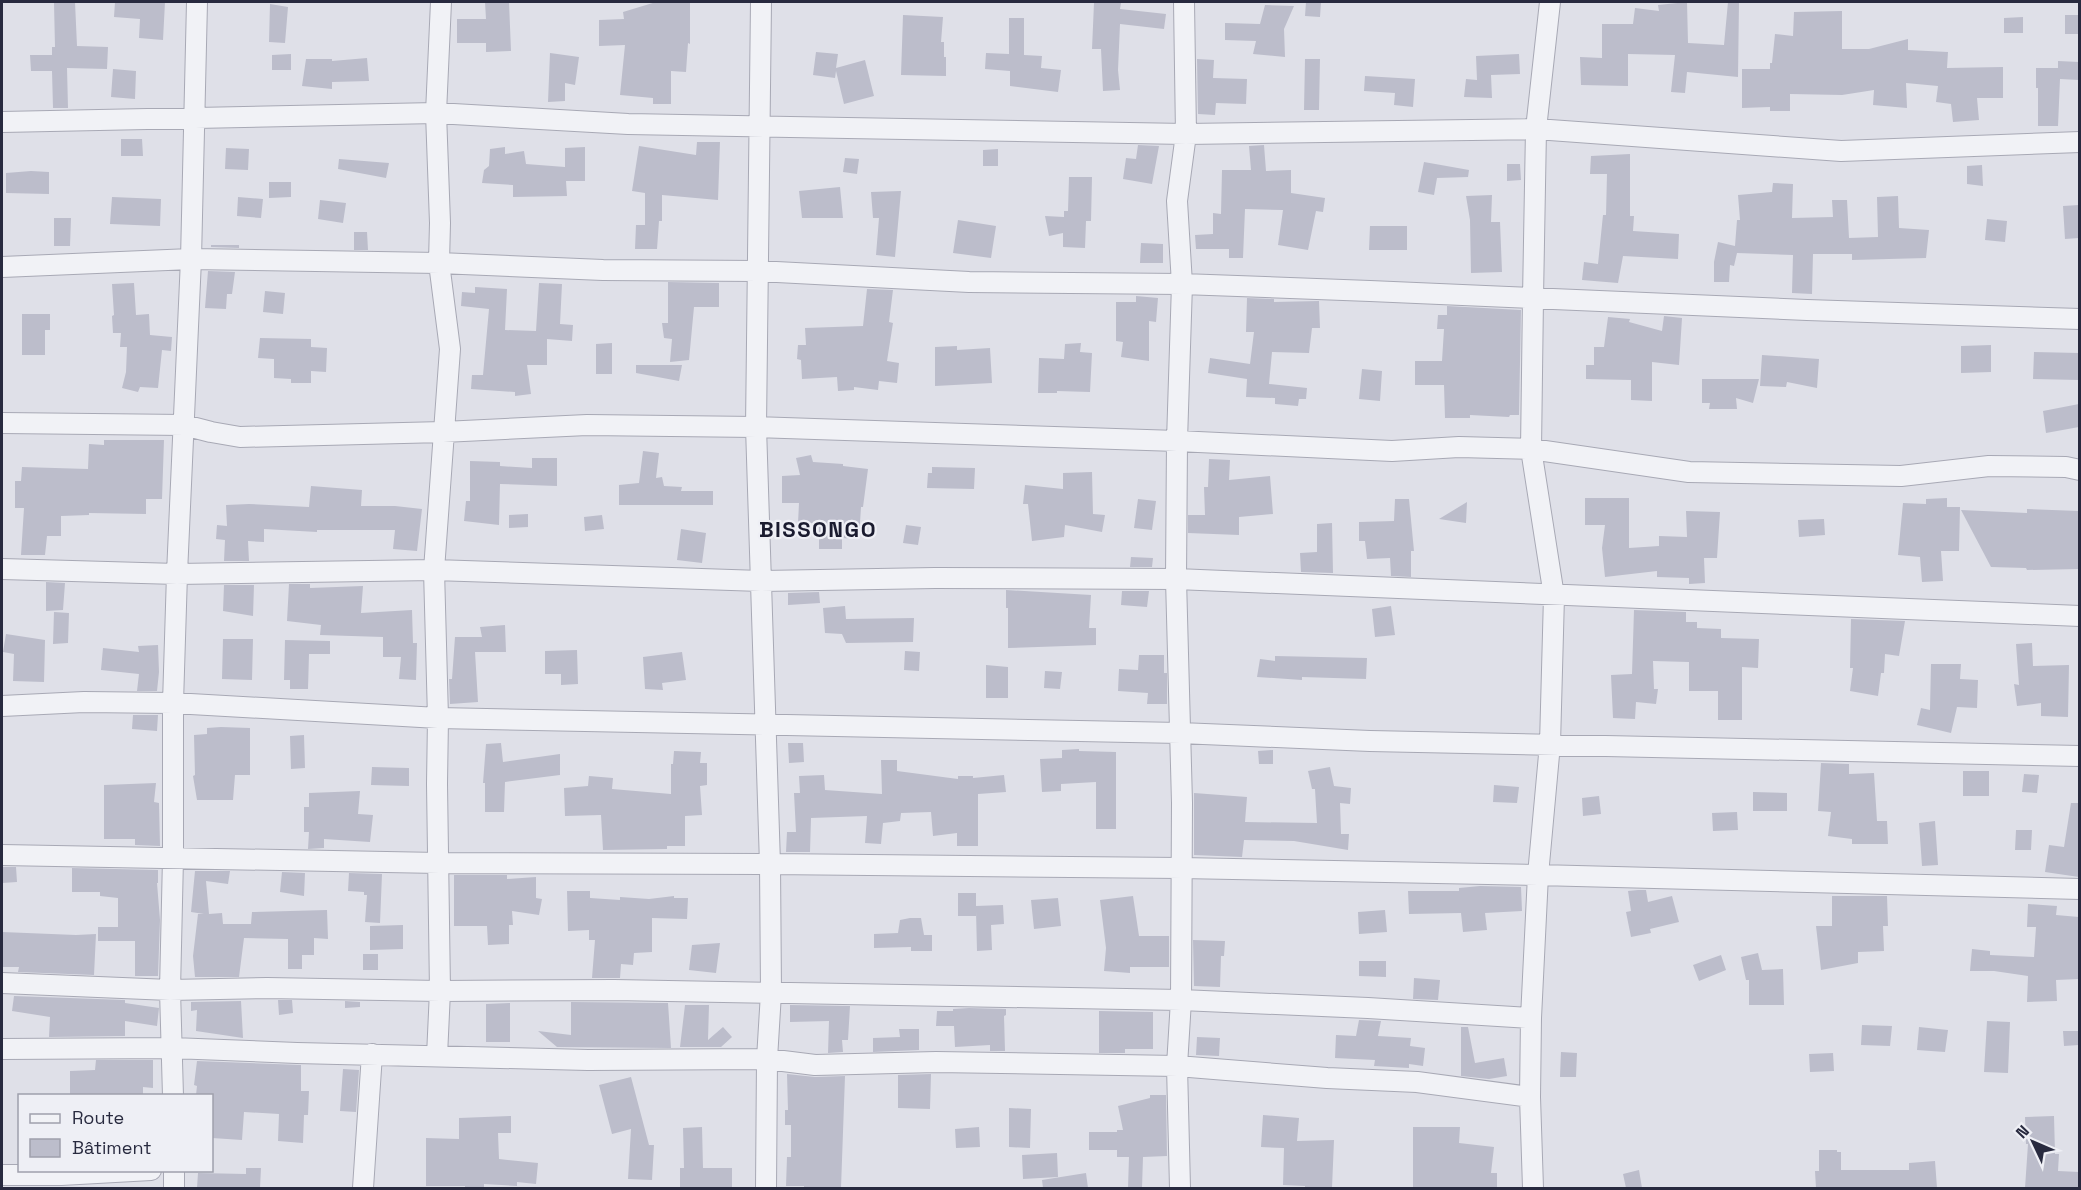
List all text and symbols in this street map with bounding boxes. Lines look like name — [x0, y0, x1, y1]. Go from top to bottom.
district label: BISSONGO — [759, 515, 877, 543]
legend — [18, 1094, 213, 1172]
text: Route — [72, 1106, 124, 1129]
north arrow — [2003, 1112, 2063, 1172]
text: N — [2011, 1121, 2034, 1143]
text: Bâtiment — [72, 1136, 152, 1159]

